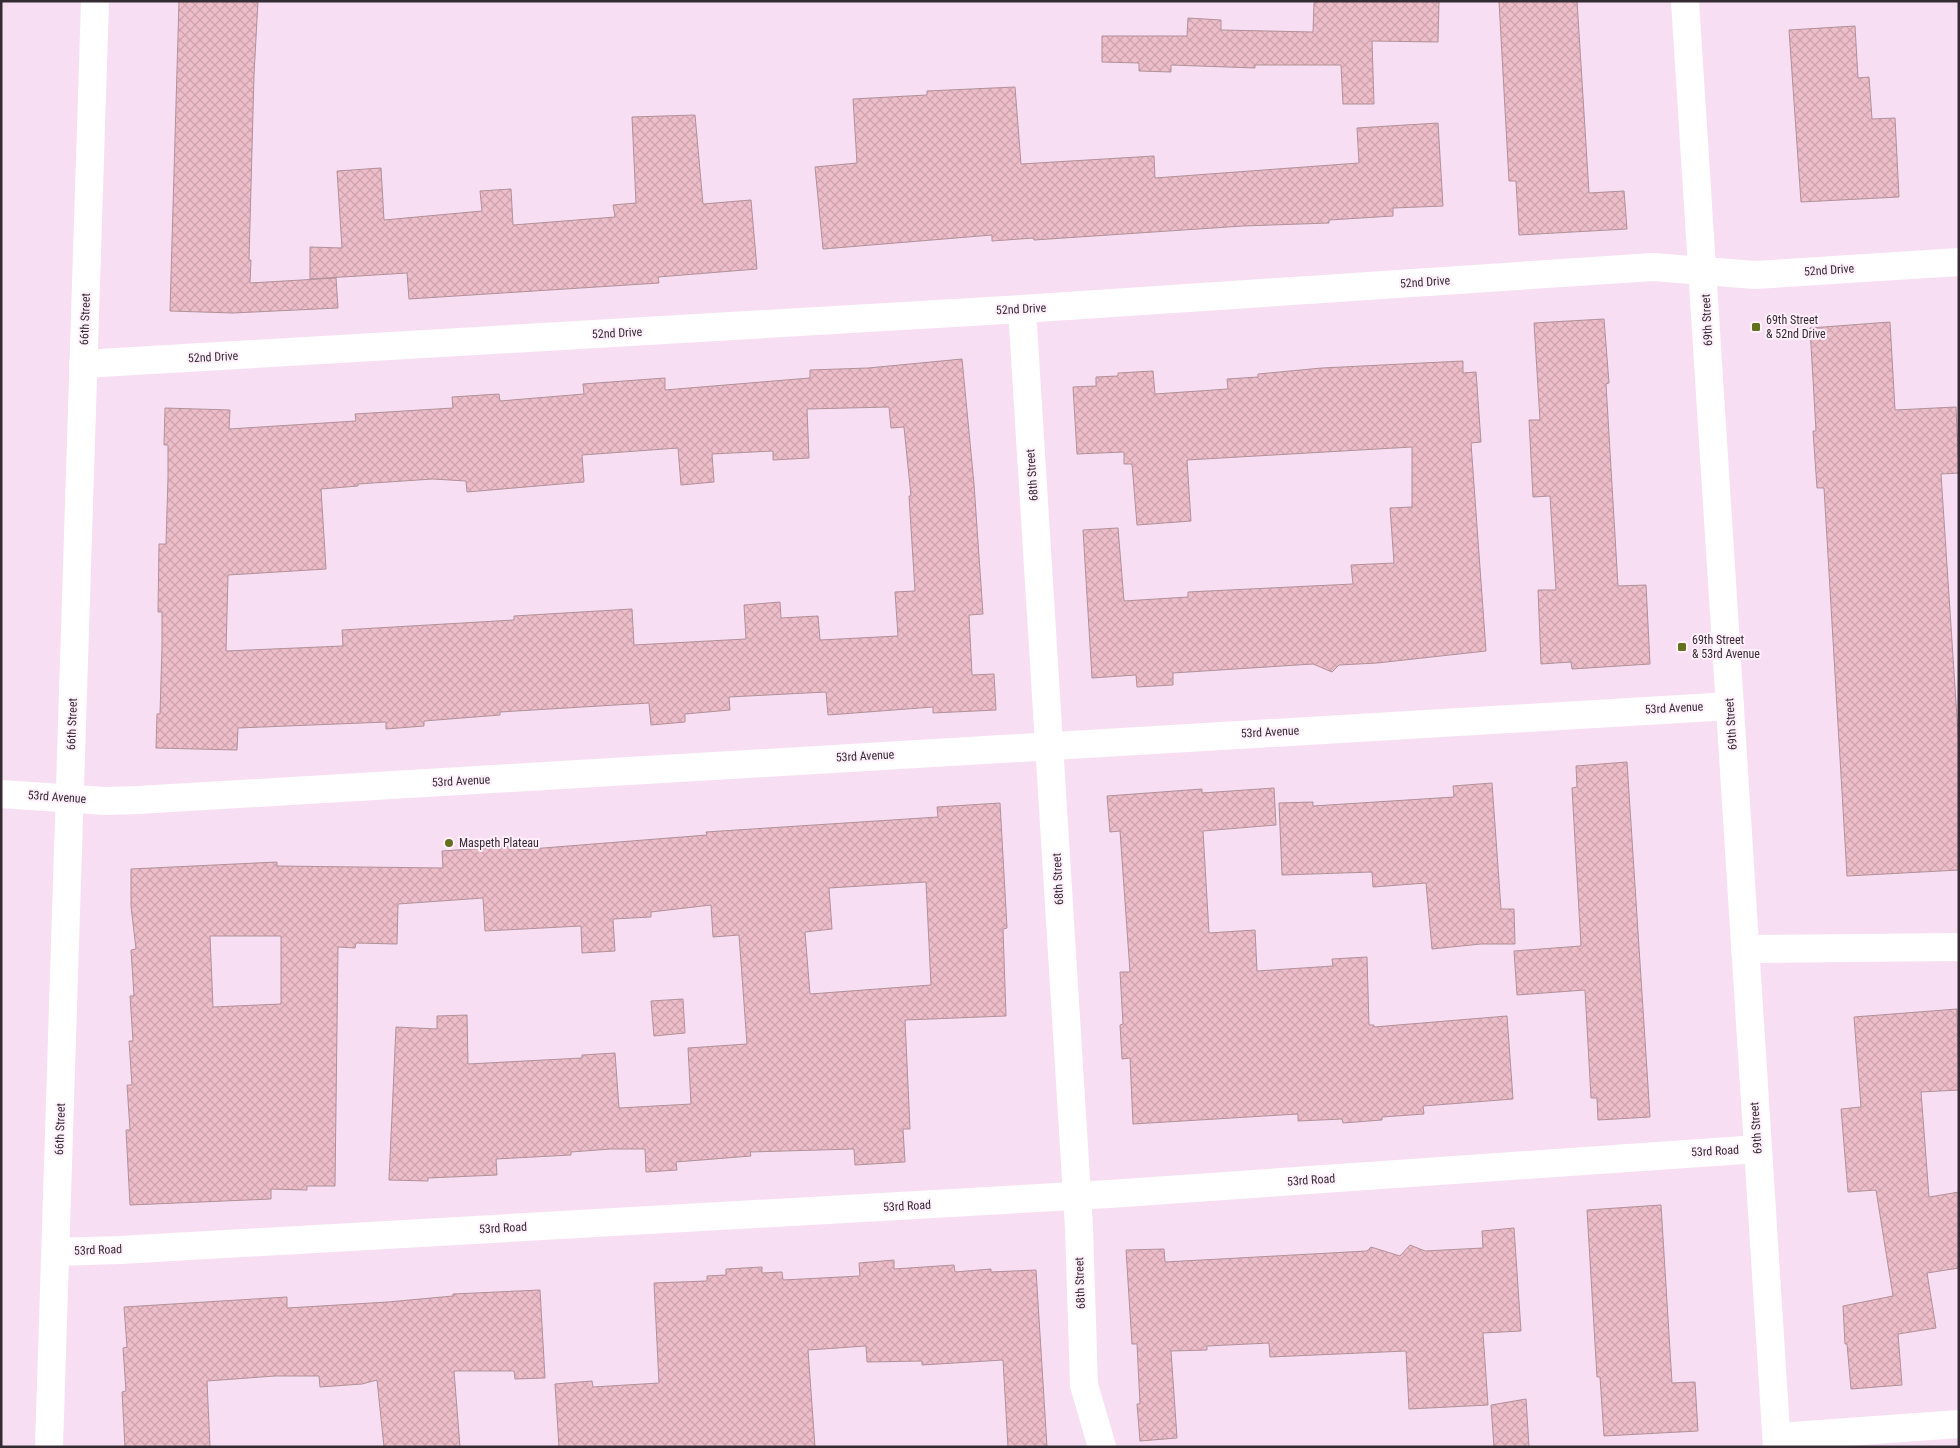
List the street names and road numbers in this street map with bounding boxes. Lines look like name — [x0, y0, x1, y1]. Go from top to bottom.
street label: 52nd Drive — [1803, 261, 1855, 279]
street label: 52nd Drive — [1399, 273, 1451, 291]
street label: 66th Street — [77, 292, 93, 345]
street label: 69th Street — [1699, 293, 1715, 346]
street label: 52nd Drive — [996, 301, 1047, 317]
street label: 52nd Drive — [592, 325, 643, 341]
street label: 52nd Drive — [188, 349, 239, 365]
street label: 68th Street — [1023, 448, 1041, 501]
street label: 66th Street — [64, 697, 80, 750]
street label: 69th Street — [1722, 697, 1740, 750]
street label: 53rd Avenue — [1644, 699, 1704, 717]
street label: 53rd Avenue — [1240, 723, 1300, 741]
street label: 53rd Avenue — [835, 747, 895, 765]
street label: 53rd Avenue — [431, 772, 491, 790]
street label: 53rd Avenue — [27, 788, 87, 806]
street label: 68th Street — [1050, 852, 1066, 905]
street label: 69th Street — [1747, 1101, 1765, 1154]
street label: 66th Street — [52, 1102, 68, 1155]
street label: 53rd Road — [1691, 1143, 1739, 1159]
street label: 53rd Road — [1286, 1171, 1336, 1189]
street label: 53rd Road — [883, 1198, 931, 1214]
street label: 53rd Road — [479, 1220, 527, 1236]
street label: 53rd Road — [74, 1242, 122, 1258]
street label: 68th Street — [1072, 1256, 1088, 1309]

